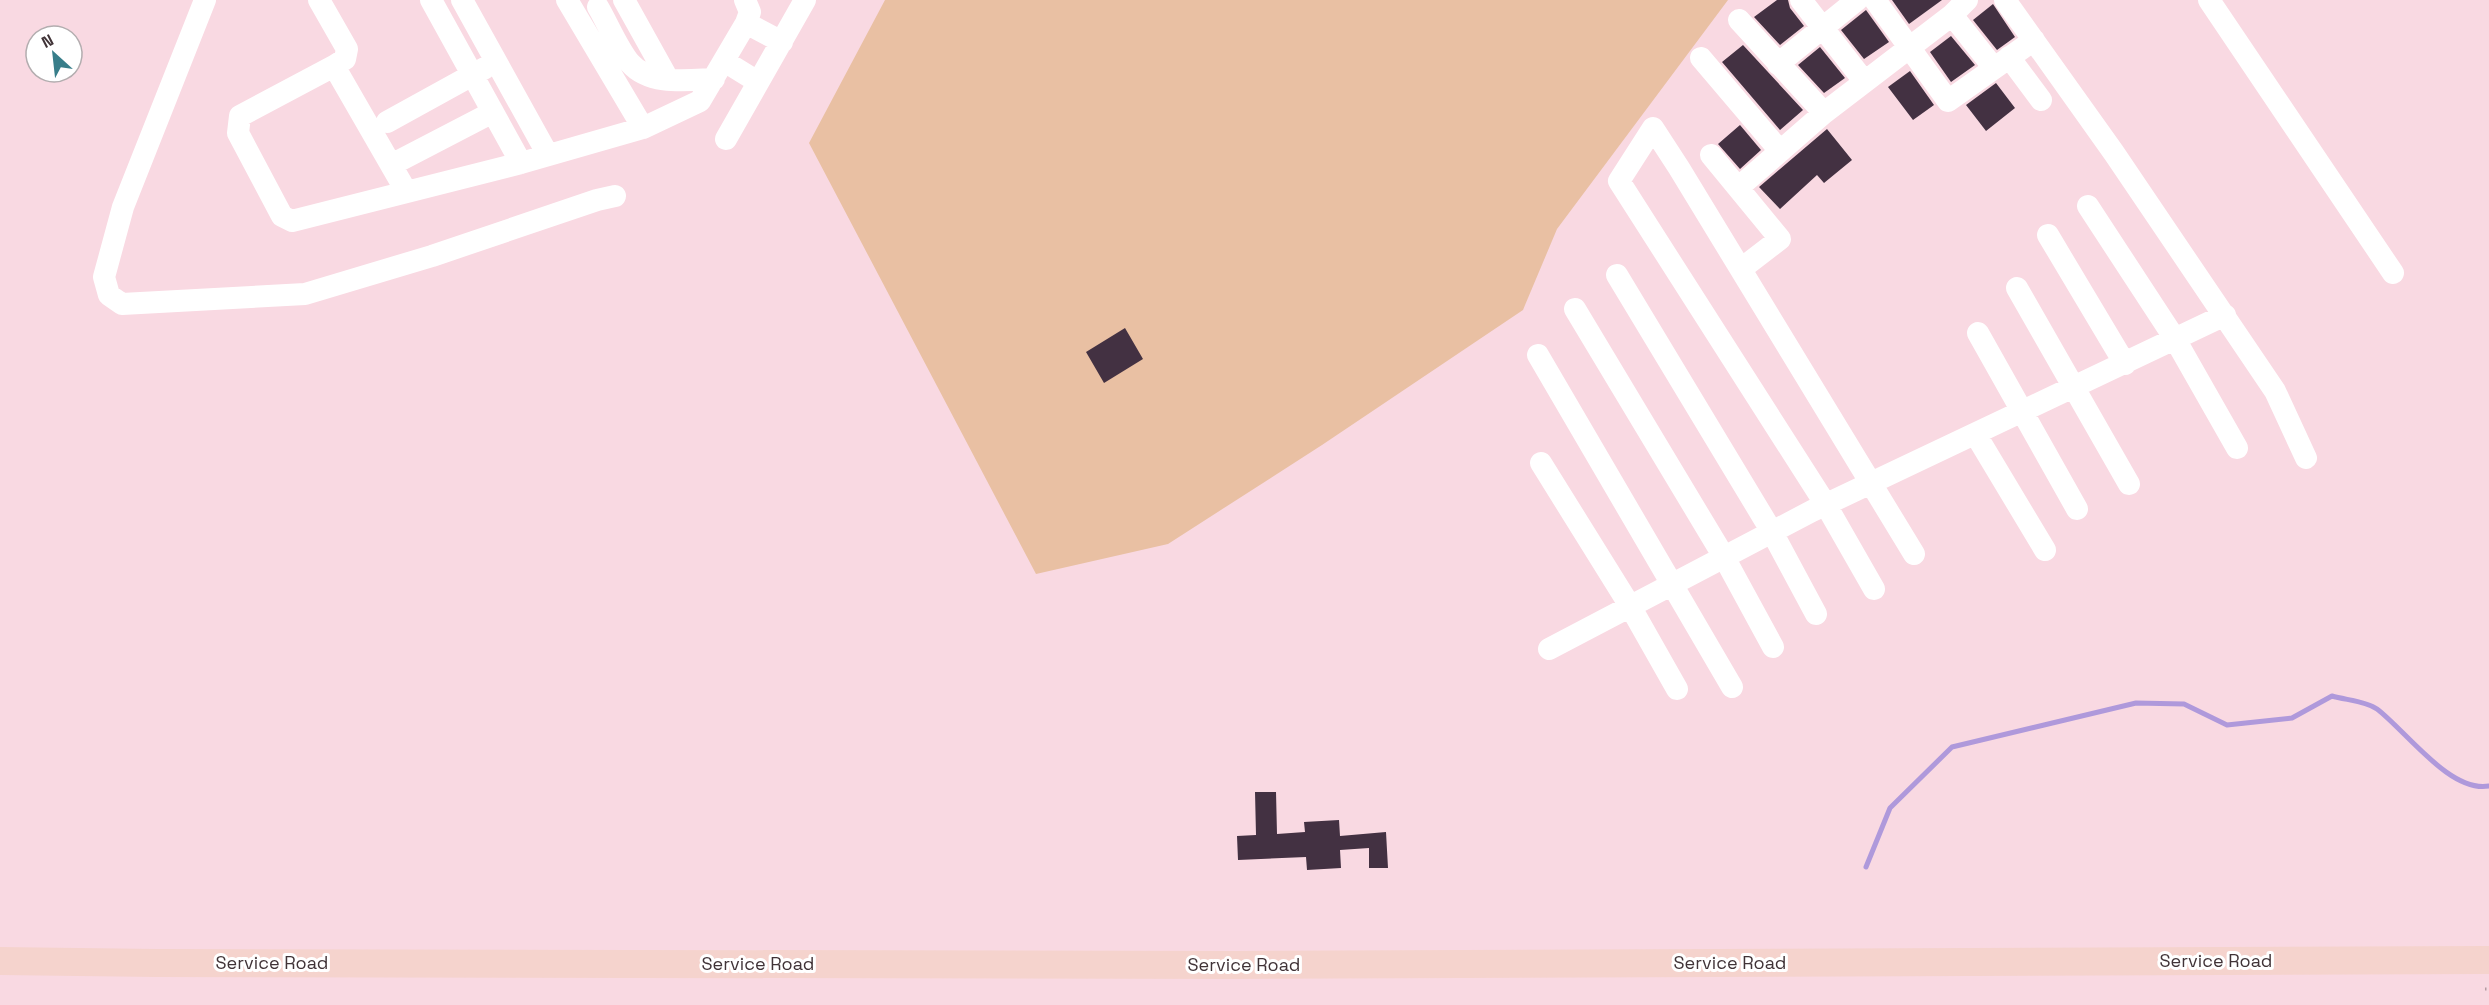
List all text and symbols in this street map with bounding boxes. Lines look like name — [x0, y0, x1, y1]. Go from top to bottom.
north arrow — [24, 24, 84, 84]
text: N — [38, 29, 57, 53]
street label: Service Road — [2160, 949, 2272, 972]
street label: Service Road — [216, 951, 328, 974]
street label: Service Road — [1674, 951, 1786, 974]
street label: Service Road — [702, 952, 814, 975]
street label: Service Road — [1188, 953, 1300, 976]

